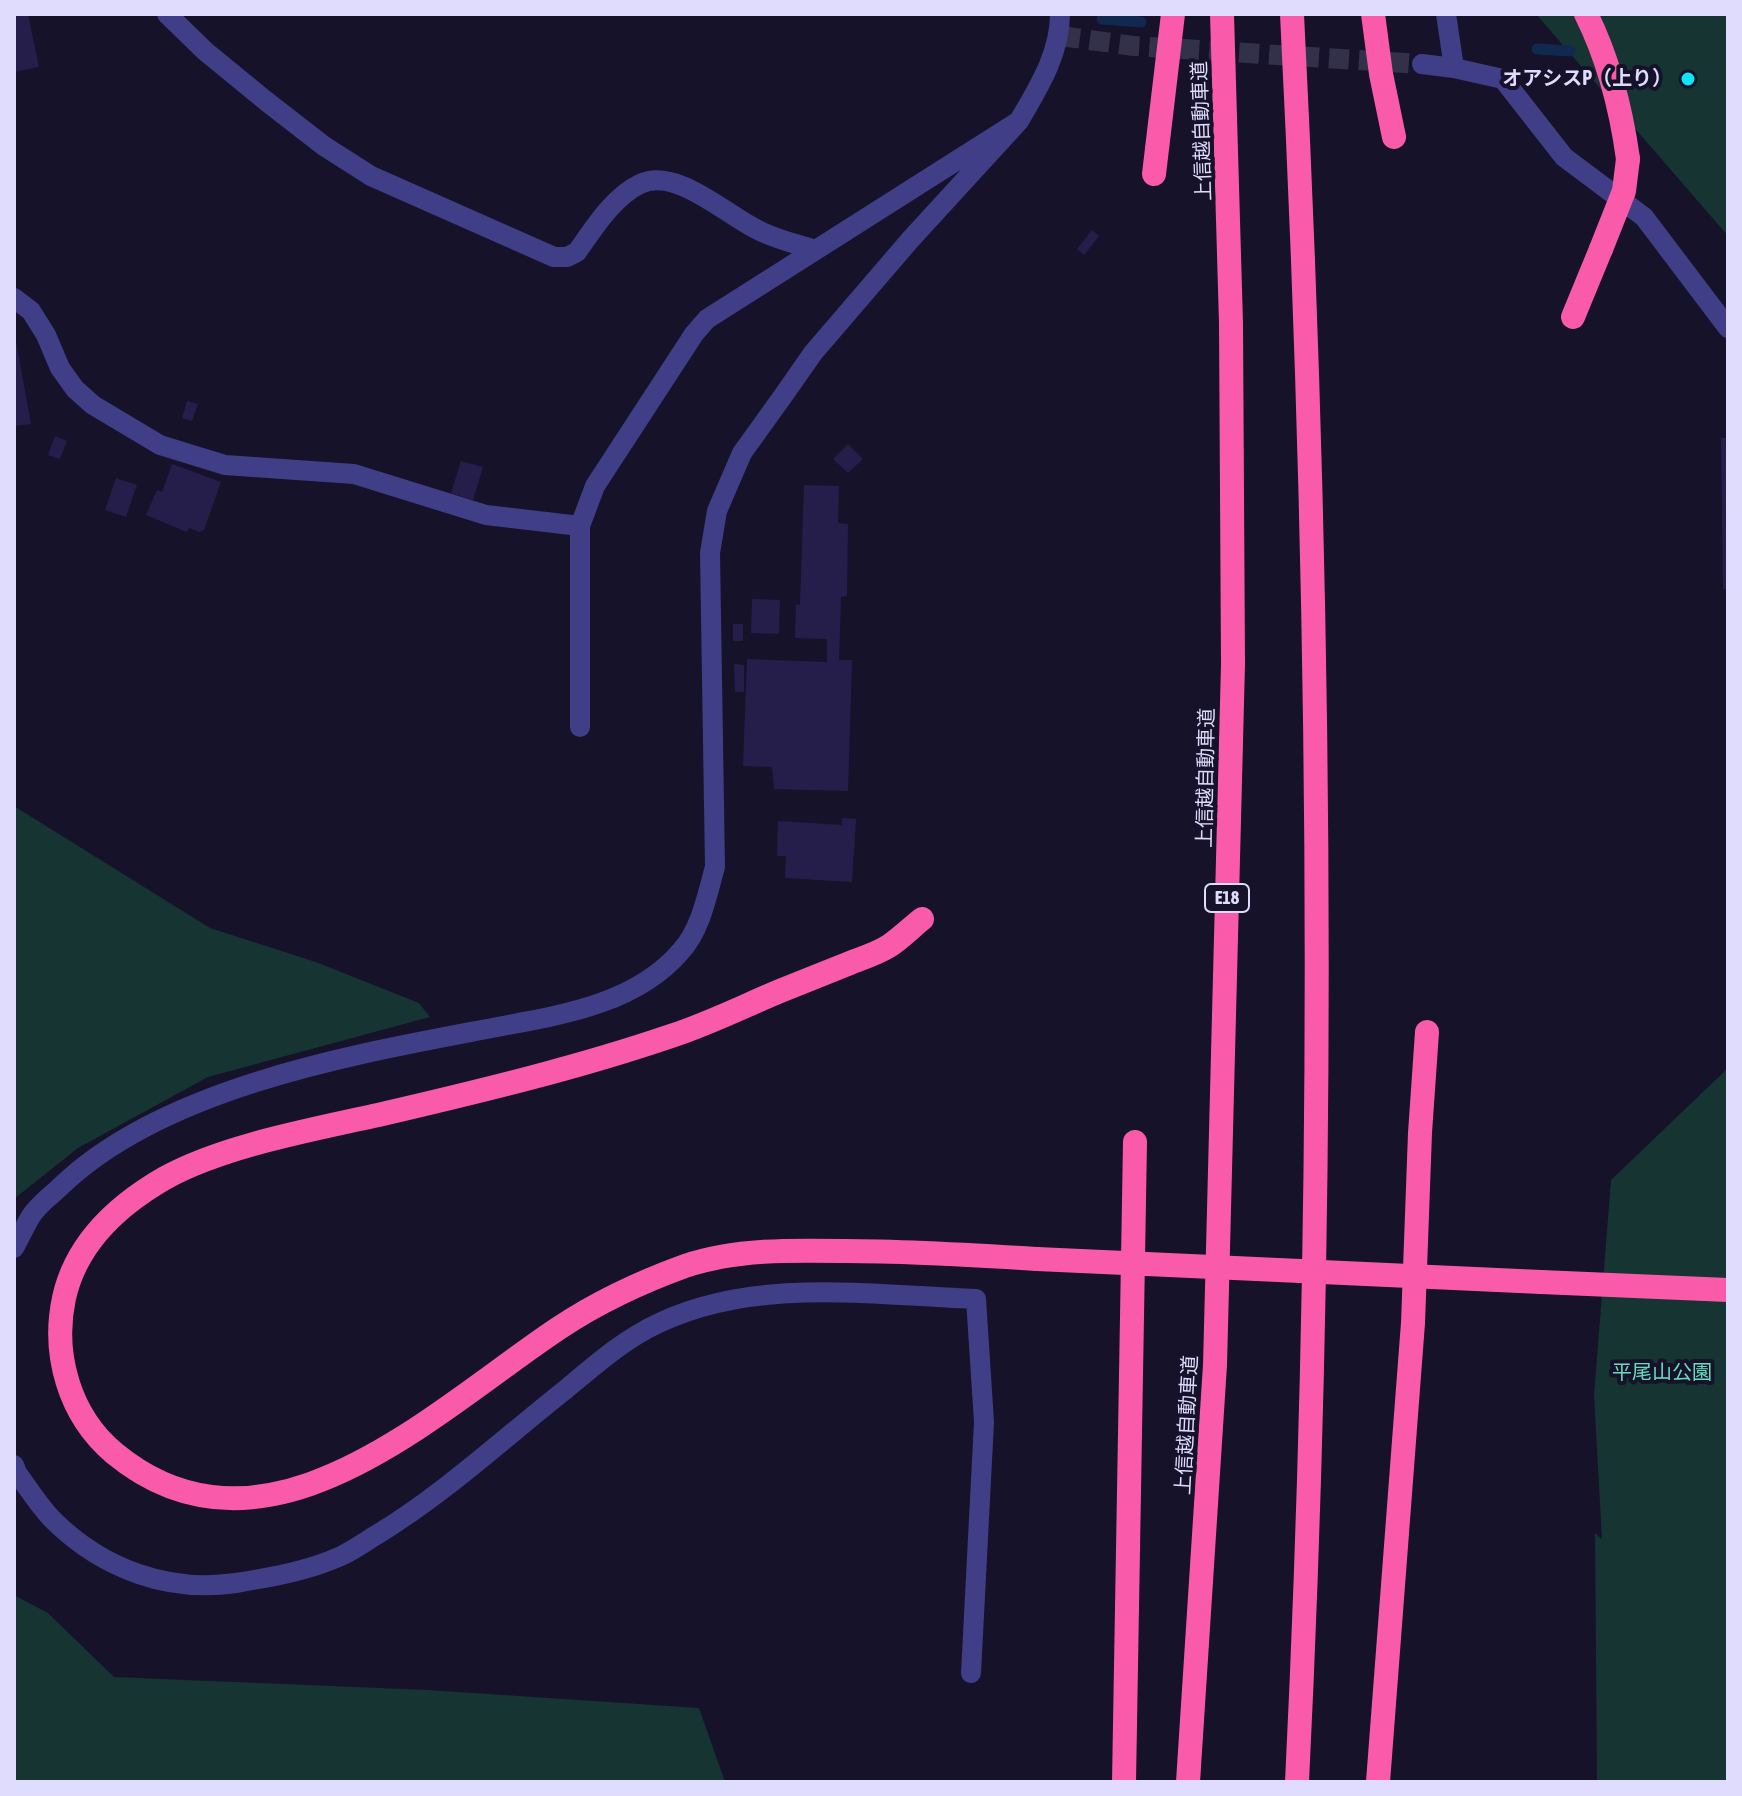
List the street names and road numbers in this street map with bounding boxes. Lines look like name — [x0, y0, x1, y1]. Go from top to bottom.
street label: 上信越自動車道 — [1188, 61, 1216, 201]
street label: 上信越自動車道 — [1193, 708, 1219, 848]
road number: E18 — [1205, 884, 1249, 912]
street label: 上信越自動車道 — [1171, 1354, 1203, 1496]

